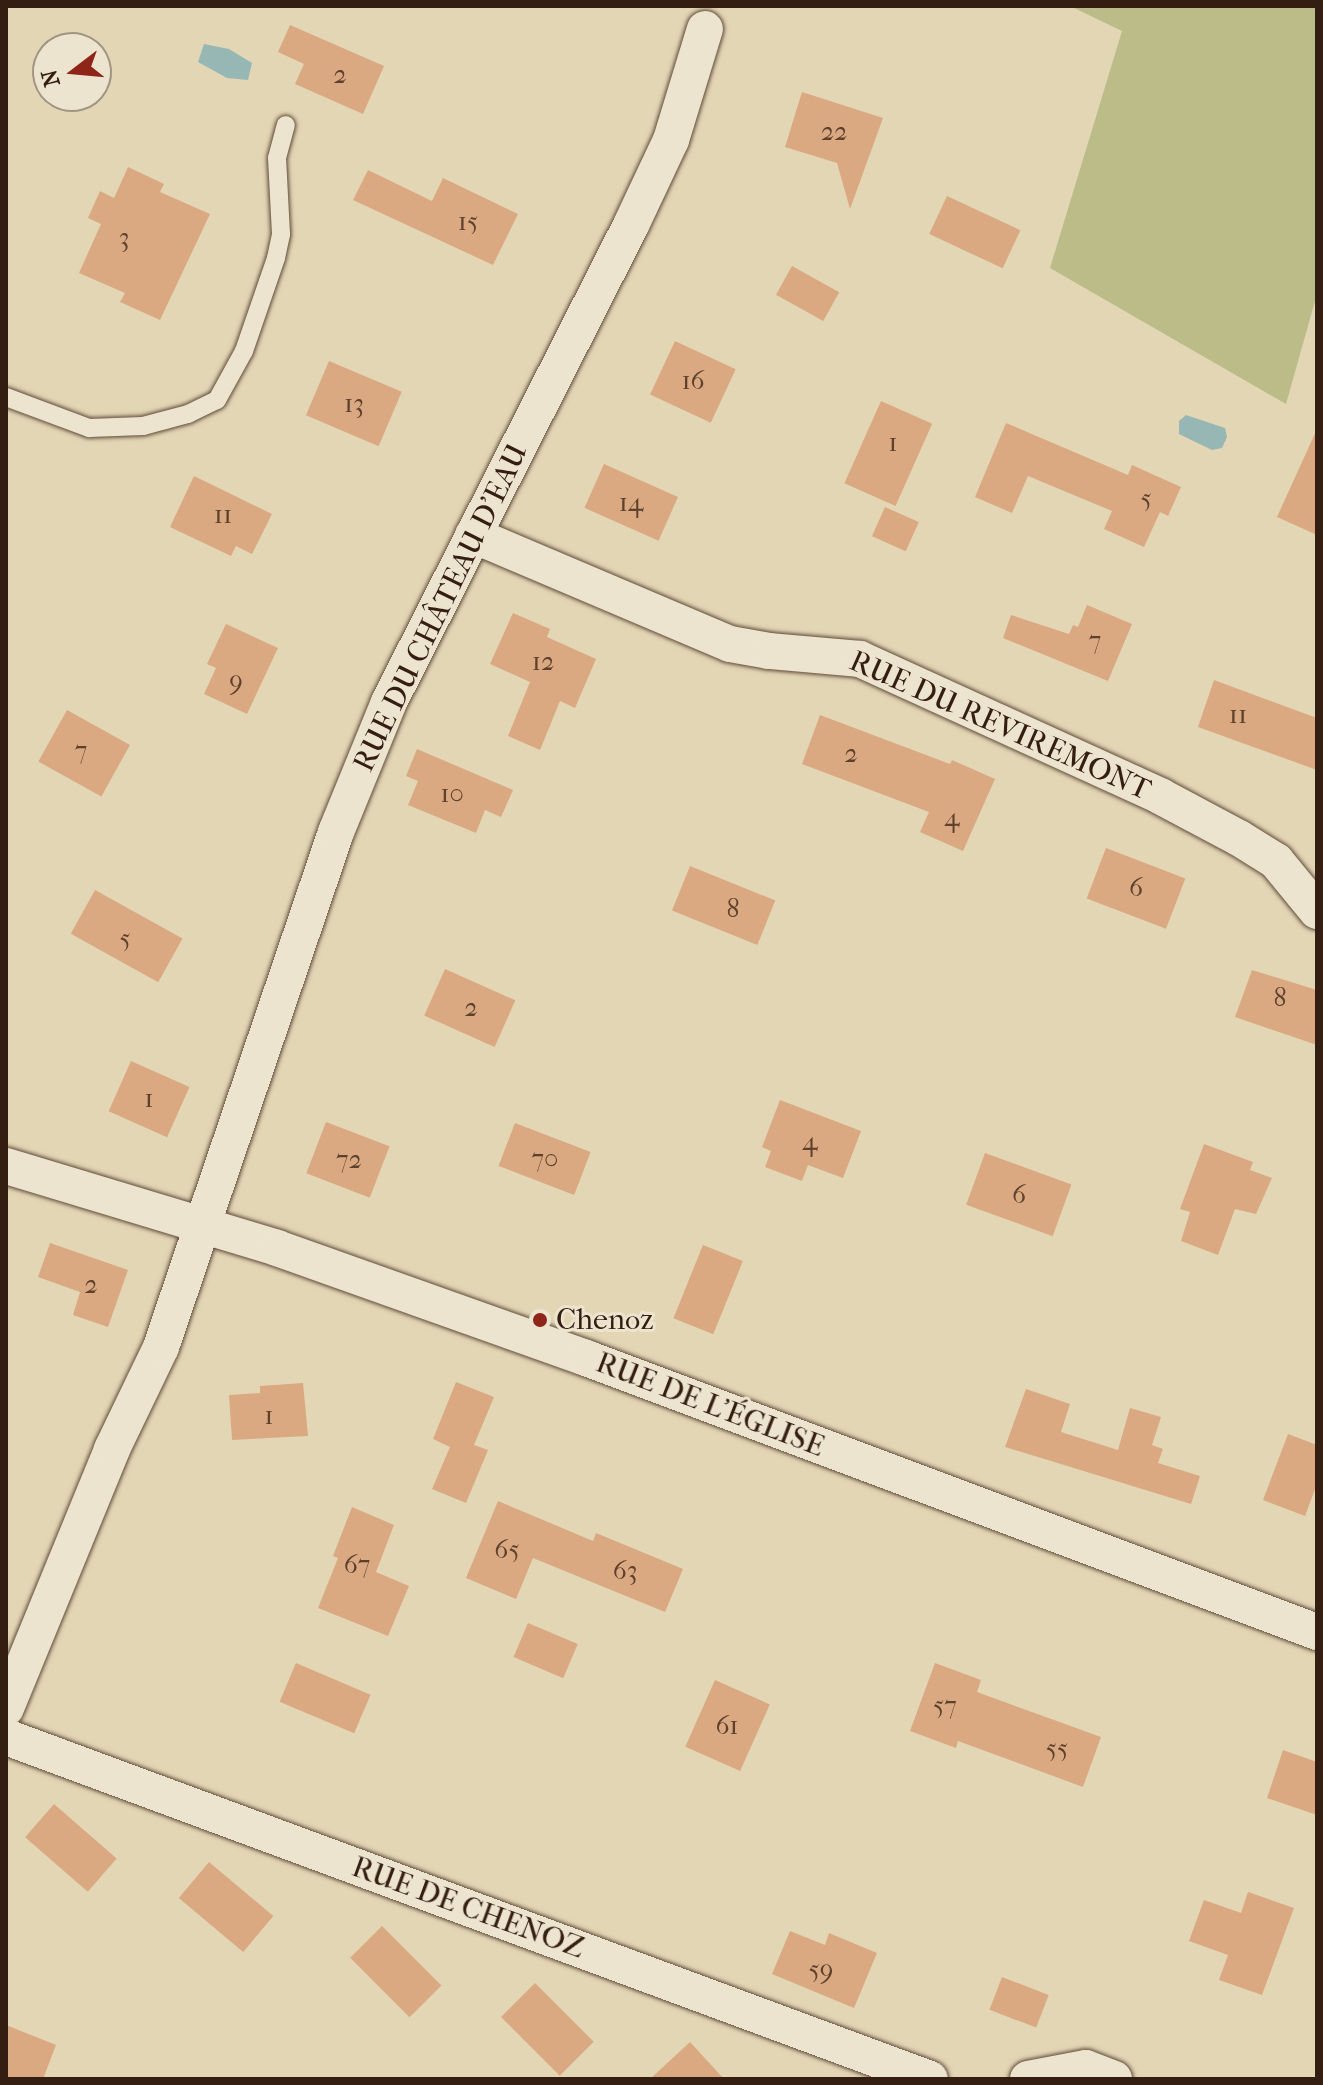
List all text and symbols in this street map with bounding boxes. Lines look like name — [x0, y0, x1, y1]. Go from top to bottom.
north arrow — [32, 32, 112, 112]
house number: 2 — [333, 59, 347, 91]
text: N — [36, 66, 66, 90]
house number: 22 — [821, 116, 847, 148]
house number: 15 — [458, 206, 478, 238]
house number: 3 — [119, 222, 129, 254]
house number: 16 — [681, 365, 705, 397]
house number: 13 — [344, 388, 364, 420]
house number: 1 — [888, 427, 898, 459]
street label: RUE DU CHÂTEAU D'EAU — [346, 438, 536, 778]
house number: 5 — [1140, 483, 1152, 515]
house number: 14 — [619, 487, 643, 519]
house number: 11 — [214, 499, 232, 531]
house number: 7 — [1089, 625, 1101, 657]
street label: RUE DU REVIREMONT — [844, 643, 1156, 809]
house number: 12 — [532, 646, 554, 678]
house number: 9 — [229, 665, 243, 697]
house number: 11 — [1229, 699, 1247, 731]
house number: 7 — [75, 735, 87, 767]
house number: 2 — [844, 738, 858, 770]
house number: 10 — [440, 778, 464, 810]
house number: 4 — [944, 802, 960, 834]
house number: 6 — [1129, 872, 1143, 904]
house number: 8 — [726, 893, 740, 925]
house number: 5 — [119, 923, 131, 955]
house number: 8 — [1273, 982, 1287, 1014]
house number: 2 — [464, 992, 478, 1024]
house number: 1 — [144, 1083, 154, 1115]
house number: 4 — [802, 1126, 818, 1158]
house number: 70 — [532, 1143, 558, 1175]
house number: 72 — [336, 1144, 362, 1176]
house number: 6 — [1012, 1179, 1026, 1211]
house number: 2 — [84, 1269, 98, 1301]
place label: Chenoz — [556, 1302, 653, 1338]
marker: Chenoz — [531, 1311, 549, 1329]
street label: RUE DE L'ÉGLISE — [591, 1345, 829, 1465]
house number: 1 — [264, 1400, 274, 1432]
house number: 65 — [494, 1534, 520, 1566]
house number: 67 — [344, 1549, 370, 1581]
house number: 63 — [613, 1555, 637, 1587]
house number: 57 — [933, 1690, 957, 1722]
house number: 61 — [715, 1710, 739, 1742]
house number: 55 — [1046, 1733, 1068, 1765]
street label: RUE DE CHENOZ — [347, 1849, 589, 1967]
house number: 59 — [809, 1954, 833, 1986]

